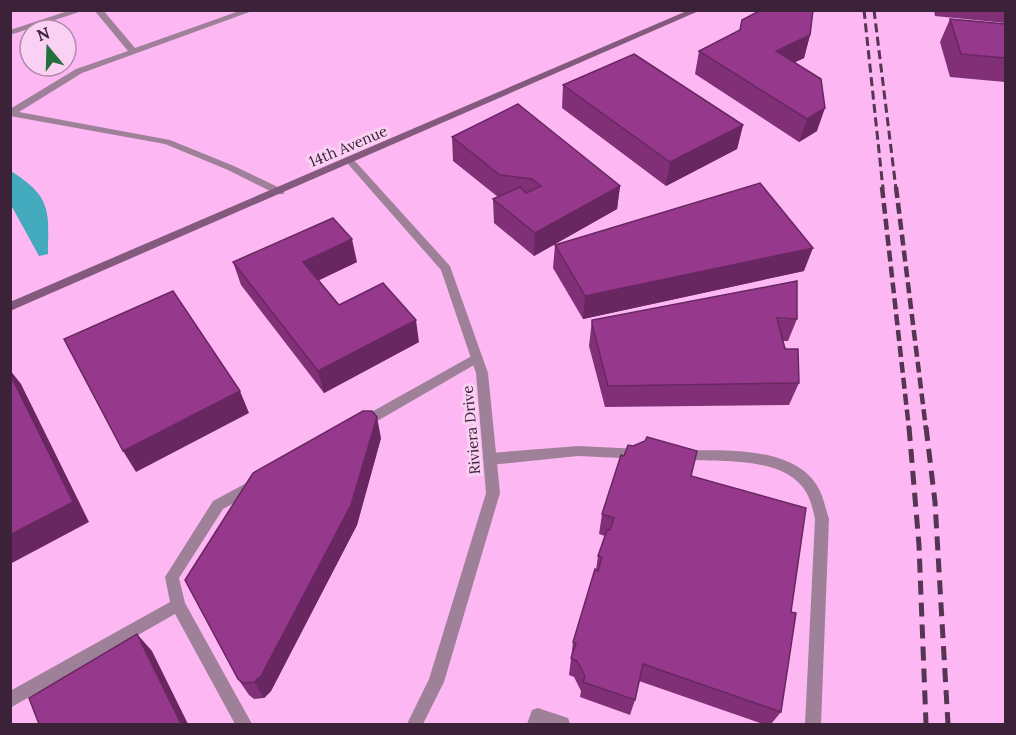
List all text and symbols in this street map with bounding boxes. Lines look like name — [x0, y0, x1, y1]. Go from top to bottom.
north arrow — [18, 18, 78, 78]
text: N — [34, 22, 52, 45]
street label: 14th Avenue — [306, 121, 390, 171]
street label: Riviera Drive — [458, 385, 484, 475]

